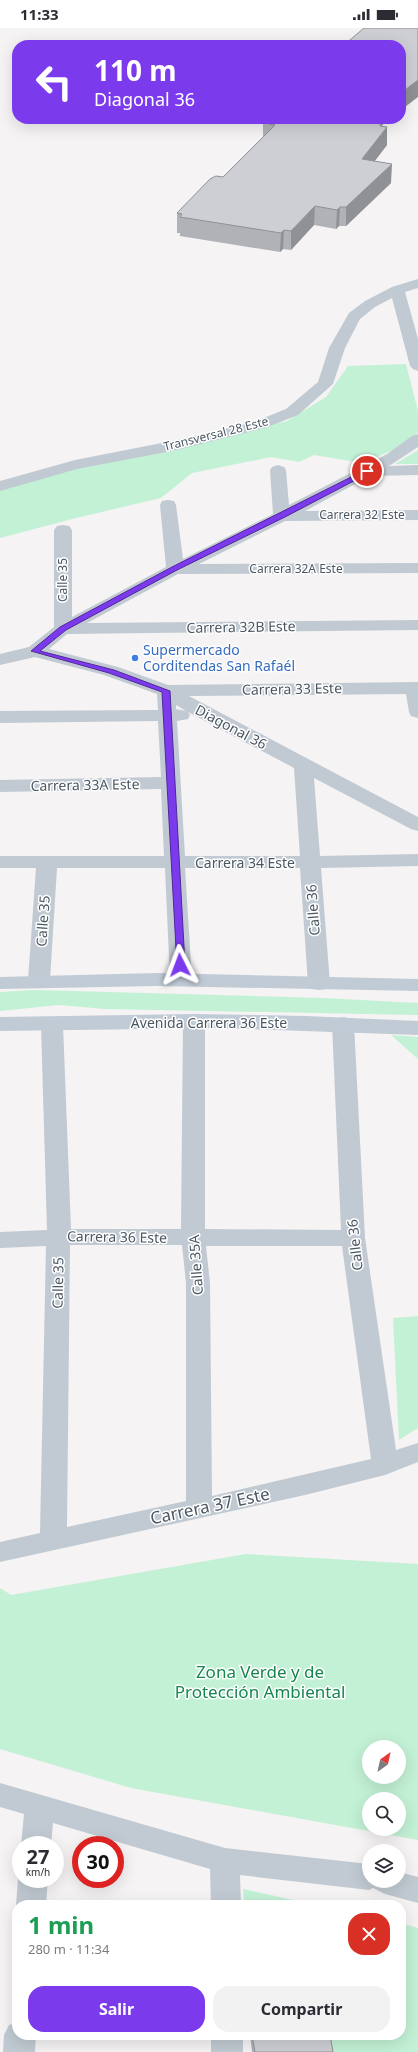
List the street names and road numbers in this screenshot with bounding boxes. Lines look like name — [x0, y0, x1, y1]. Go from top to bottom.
street label: Transversal 28 Este — [162, 412, 270, 455]
street label: Carrera 32 Este — [319, 506, 405, 523]
street label: Calle 35 — [54, 558, 71, 602]
street label: Carrera 32A Este — [249, 560, 343, 577]
street label: Carrera 32B Este — [186, 616, 296, 637]
street label: Carrera 33 Este — [242, 678, 342, 699]
street label: Diagonal 36 — [192, 700, 270, 753]
street label: Carrera 33A Este — [30, 774, 140, 795]
street label: Carrera 34 Este — [195, 853, 295, 872]
street label: Calle 36 — [301, 884, 324, 936]
street label: Calle 35 — [31, 895, 54, 947]
street label: Avenida Carrera 36 Este — [131, 1013, 287, 1032]
street label: Calle 36 — [342, 1218, 367, 1272]
street label: Carrera 36 Este — [67, 1226, 167, 1247]
street label: Calle 35A — [184, 1234, 207, 1296]
street label: Calle 35 — [48, 1257, 67, 1309]
street label: Carrera 37 Este — [148, 1482, 272, 1529]

